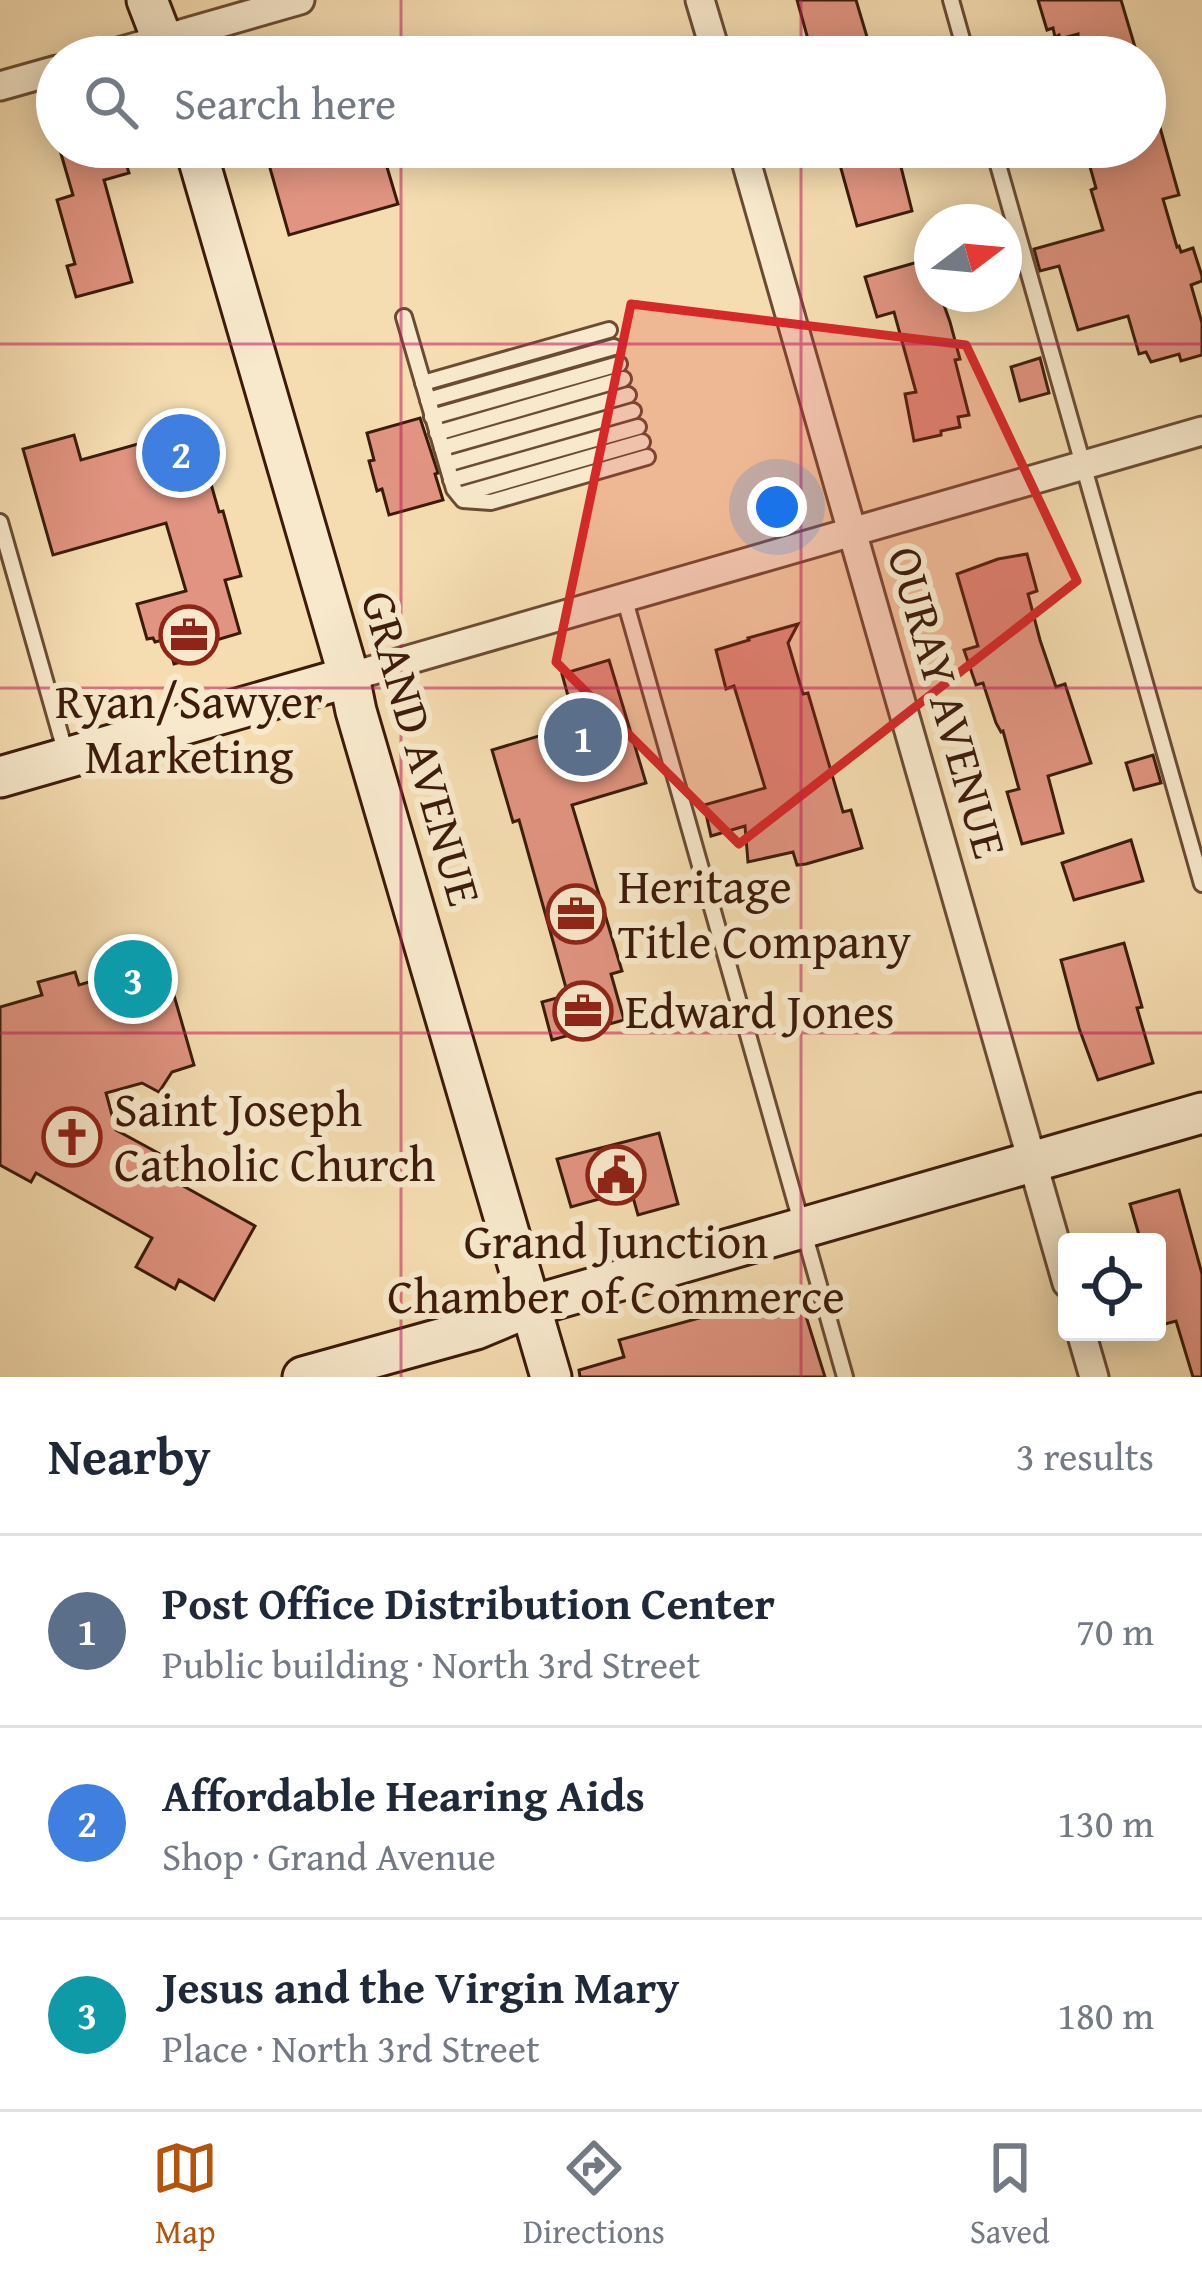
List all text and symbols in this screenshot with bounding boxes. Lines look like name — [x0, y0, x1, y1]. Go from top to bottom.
search box — [36, 36, 1166, 168]
icon: search — [78, 69, 144, 135]
text: Search here — [174, 70, 396, 135]
north arrow — [914, 204, 1022, 312]
pin: 2 — [142, 408, 220, 498]
your location — [747, 477, 807, 537]
street label: OURAY AVENUE — [870, 538, 1027, 866]
street label: GRAND AVENUE — [344, 582, 501, 914]
office icon: Ryan/Sawyer Marketing — [158, 604, 220, 666]
place label: Ryan/Sawyer Marketing — [55, 665, 323, 791]
pin: 1 — [544, 692, 622, 782]
place label: Heritage Title Company — [618, 850, 911, 976]
office icon: Heritage Title Company — [545, 883, 607, 945]
pin: 3 — [94, 934, 172, 1024]
place label: Edward Jones — [625, 975, 895, 1046]
office icon: Edward Jones — [552, 980, 614, 1042]
place label: Saint Joseph Catholic Church — [114, 1073, 436, 1199]
church icon: Saint Joseph Catholic Church — [41, 1106, 103, 1168]
public building icon: Grand Junction Chamber of Commerce — [585, 1144, 647, 1206]
place label: Grand Junction Chamber of Commerce — [387, 1205, 845, 1331]
map controls — [1058, 1233, 1166, 1341]
button: locate — [1058, 1233, 1166, 1341]
text: Nearby — [48, 1418, 211, 1493]
text: 3 results — [1016, 1427, 1154, 1484]
text: Post Office Distribution Center — [162, 1570, 775, 1635]
text: 1 — [77, 1602, 97, 1659]
text: 70 m — [1076, 1602, 1154, 1659]
text: Public building · North 3rd Street — [162, 1635, 700, 1692]
text: Affordable Hearing Aids — [162, 1762, 645, 1827]
text: 2 — [77, 1794, 97, 1851]
text: 130 m — [1057, 1794, 1154, 1851]
text: Shop · Grand Avenue — [162, 1827, 496, 1884]
text: Jesus and the Virgin Mary — [162, 1954, 679, 2019]
text: 3 — [77, 1986, 97, 2043]
text: 180 m — [1057, 1986, 1154, 2043]
text: Place · North 3rd Street — [162, 2019, 540, 2076]
tab: Map — [152, 2135, 218, 2255]
tab: Directions — [523, 2135, 665, 2255]
tab: Saved — [970, 2135, 1050, 2255]

